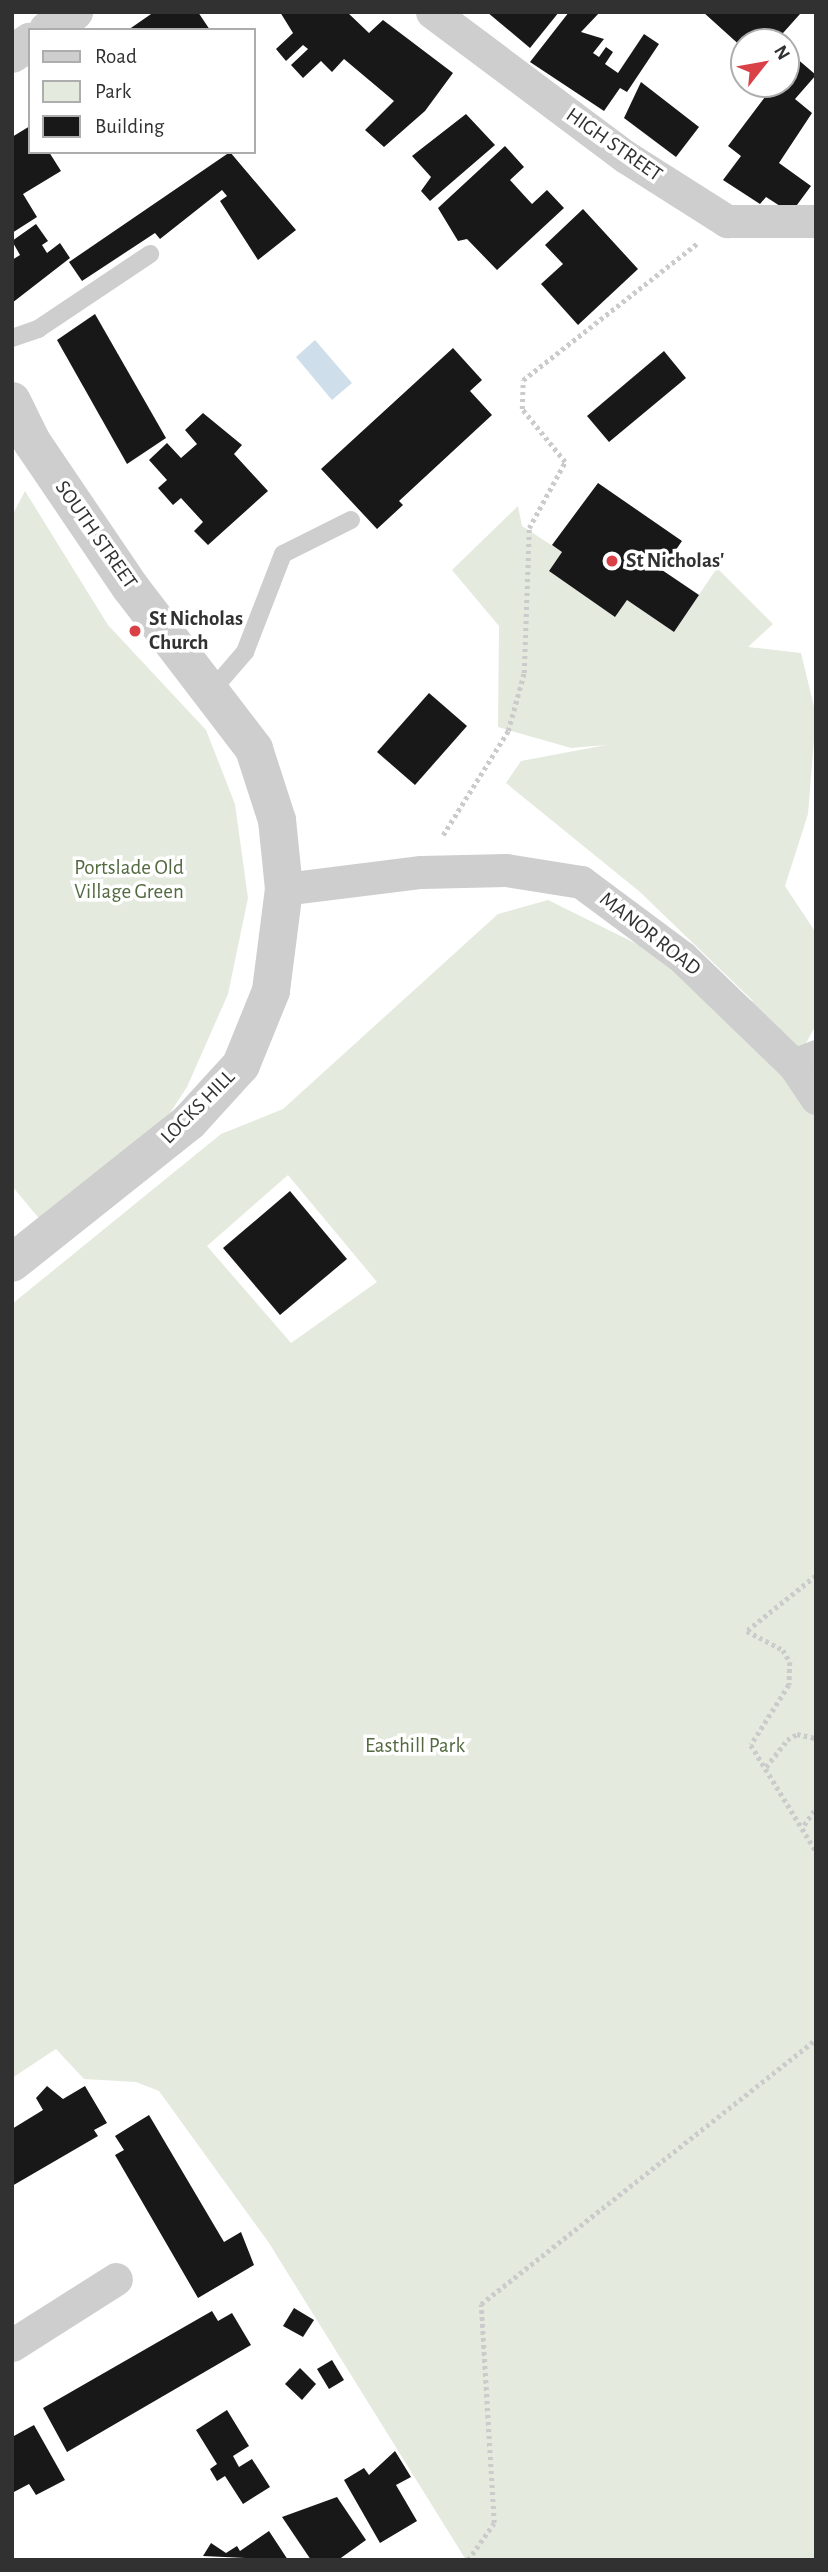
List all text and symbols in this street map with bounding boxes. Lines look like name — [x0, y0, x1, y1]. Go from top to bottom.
legend — [28, 28, 256, 154]
north arrow — [730, 28, 800, 98]
text: N — [770, 42, 793, 64]
text: Road — [95, 46, 137, 67]
text: Park — [95, 81, 131, 102]
street label: HIGH STREET — [561, 103, 667, 187]
text: Building — [95, 116, 164, 137]
street label: SOUTH STREET — [49, 476, 143, 594]
place label: St Nicholas' — [626, 548, 724, 574]
marker: St Nicholas' — [604, 553, 620, 569]
place label: St Nicholas Church — [149, 606, 243, 656]
marker: St Nicholas Church — [127, 623, 143, 639]
park label: Portslade Old Village Green — [74, 855, 184, 905]
street label: MANOR ROAD — [594, 887, 706, 981]
street label: LOCKS HILL — [156, 1065, 240, 1149]
park label: Easthill Park — [365, 1733, 465, 1759]

